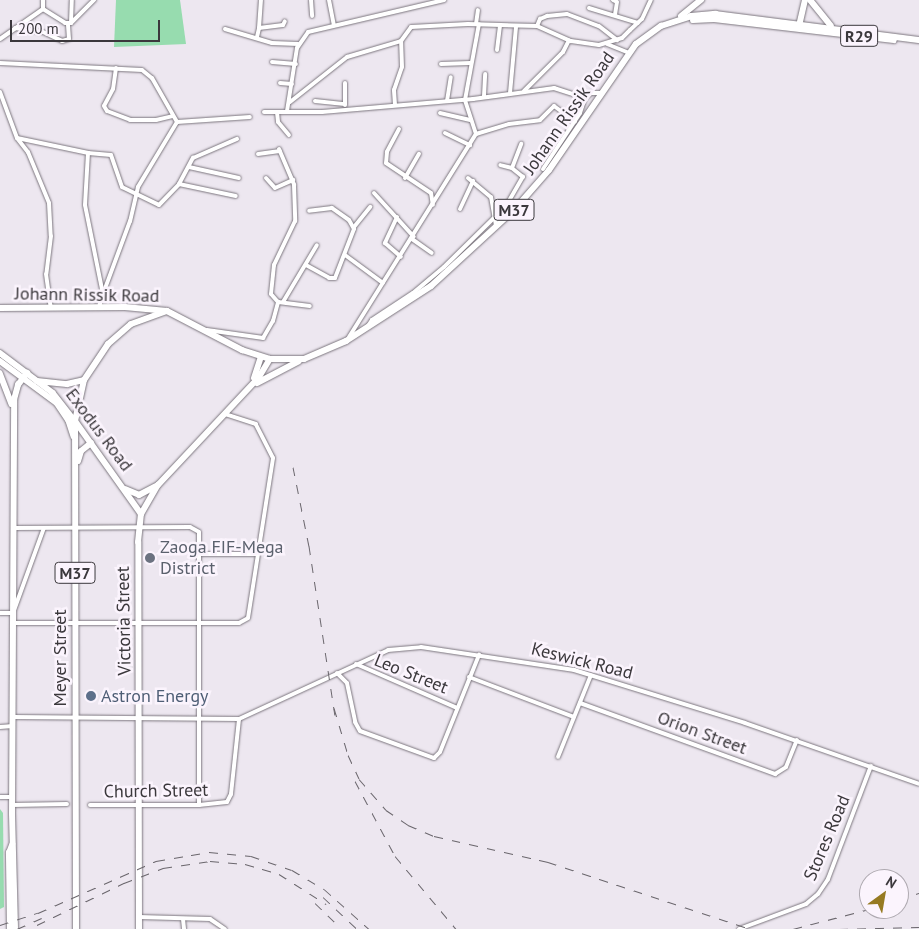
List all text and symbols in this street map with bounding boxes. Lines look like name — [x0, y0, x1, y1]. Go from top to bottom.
scale bar — [12, 10, 162, 42]
text: 200 m — [18, 19, 59, 38]
road number: R29 — [839, 22, 879, 50]
street label: Johann Rissik Road — [519, 47, 619, 179]
road number: M37 — [493, 196, 535, 224]
street label: Johann Rissik Road — [14, 283, 160, 307]
street label: Exodus Road — [61, 384, 137, 476]
place label: Zaoga FIF-Mega District — [160, 537, 283, 580]
marker: Zaoga FIF-Mega District — [144, 552, 156, 564]
road number: M37 — [54, 560, 96, 586]
street label: Victoria Street — [112, 566, 136, 676]
street label: Meyer Street — [49, 609, 71, 707]
street label: Keswick Road — [529, 638, 635, 684]
street label: Leo Street — [371, 649, 451, 699]
place label: Astron Energy — [101, 685, 208, 707]
marker: Astron Energy — [85, 690, 97, 702]
street label: Orion Street — [654, 707, 750, 759]
street label: Church Street — [103, 779, 209, 803]
street label: Stores Road — [799, 792, 855, 884]
north arrow — [859, 869, 909, 919]
text: N — [883, 872, 900, 892]

